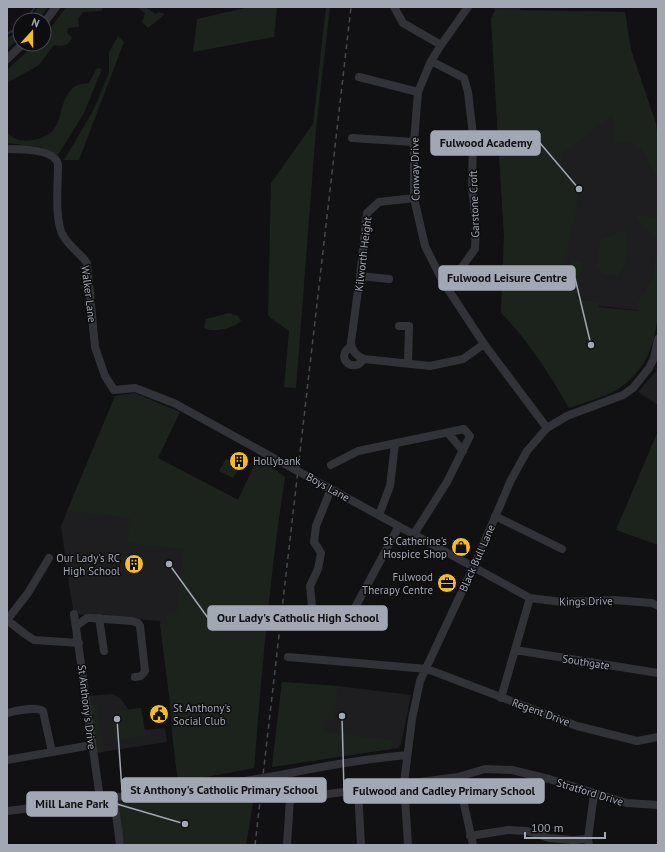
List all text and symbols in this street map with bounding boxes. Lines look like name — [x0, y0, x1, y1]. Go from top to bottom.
north arrow — [12, 12, 52, 52]
text: N — [30, 15, 41, 30]
callout: Fulwood Academy — [431, 131, 540, 155]
text: Fulwood Academy — [440, 135, 533, 150]
street label: Conway Drive — [407, 137, 423, 201]
street label: Garstone Croft — [466, 170, 482, 238]
street label: Kilworth Height — [351, 216, 375, 292]
street label: Walker Lane — [79, 265, 99, 324]
callout: Fulwood Leisure Centre — [439, 266, 575, 290]
text: Fulwood Leisure Centre — [447, 270, 567, 285]
building icon: Hollybank — [228, 450, 250, 472]
place label: Hollybank — [253, 454, 301, 468]
street label: Boys Lane — [304, 469, 352, 505]
street label: Black Bull Lane — [456, 522, 498, 594]
place label: St Catherine's Hospice Shop — [383, 534, 447, 561]
shop icon: St Catherine's Hospice Shop — [450, 536, 472, 558]
place label: Our Lady's RC High School — [56, 551, 121, 578]
building icon: Our Lady's RC High School — [123, 553, 145, 575]
place label: Fulwood Therapy Centre — [362, 570, 433, 597]
office icon: Fulwood Therapy Centre — [436, 572, 458, 594]
street label: Kings Drive — [559, 594, 613, 608]
callout: Our Lady's Catholic High School — [208, 606, 387, 630]
text: Our Lady's Catholic High School — [217, 610, 380, 625]
street label: Southgate — [561, 651, 611, 673]
street label: St Anthony's Drive — [75, 664, 99, 751]
street label: Regent Drive — [510, 695, 572, 729]
place label: St Anthony's Social Club — [173, 701, 231, 728]
public building icon: St Anthony's Social Club — [148, 703, 170, 725]
street label: Stratford Drive — [555, 775, 625, 809]
callout: St Anthony's Catholic Primary School — [122, 778, 326, 802]
callout: Fulwood and Cadley Primary School — [344, 779, 544, 803]
text: St Anthony's Catholic Primary School — [130, 782, 318, 797]
text: Fulwood and Cadley Primary School — [353, 783, 536, 798]
callout: Mill Lane Park — [27, 792, 117, 816]
text: Mill Lane Park — [35, 796, 109, 811]
scale bar — [525, 814, 605, 840]
text: 100 m — [531, 820, 564, 835]

